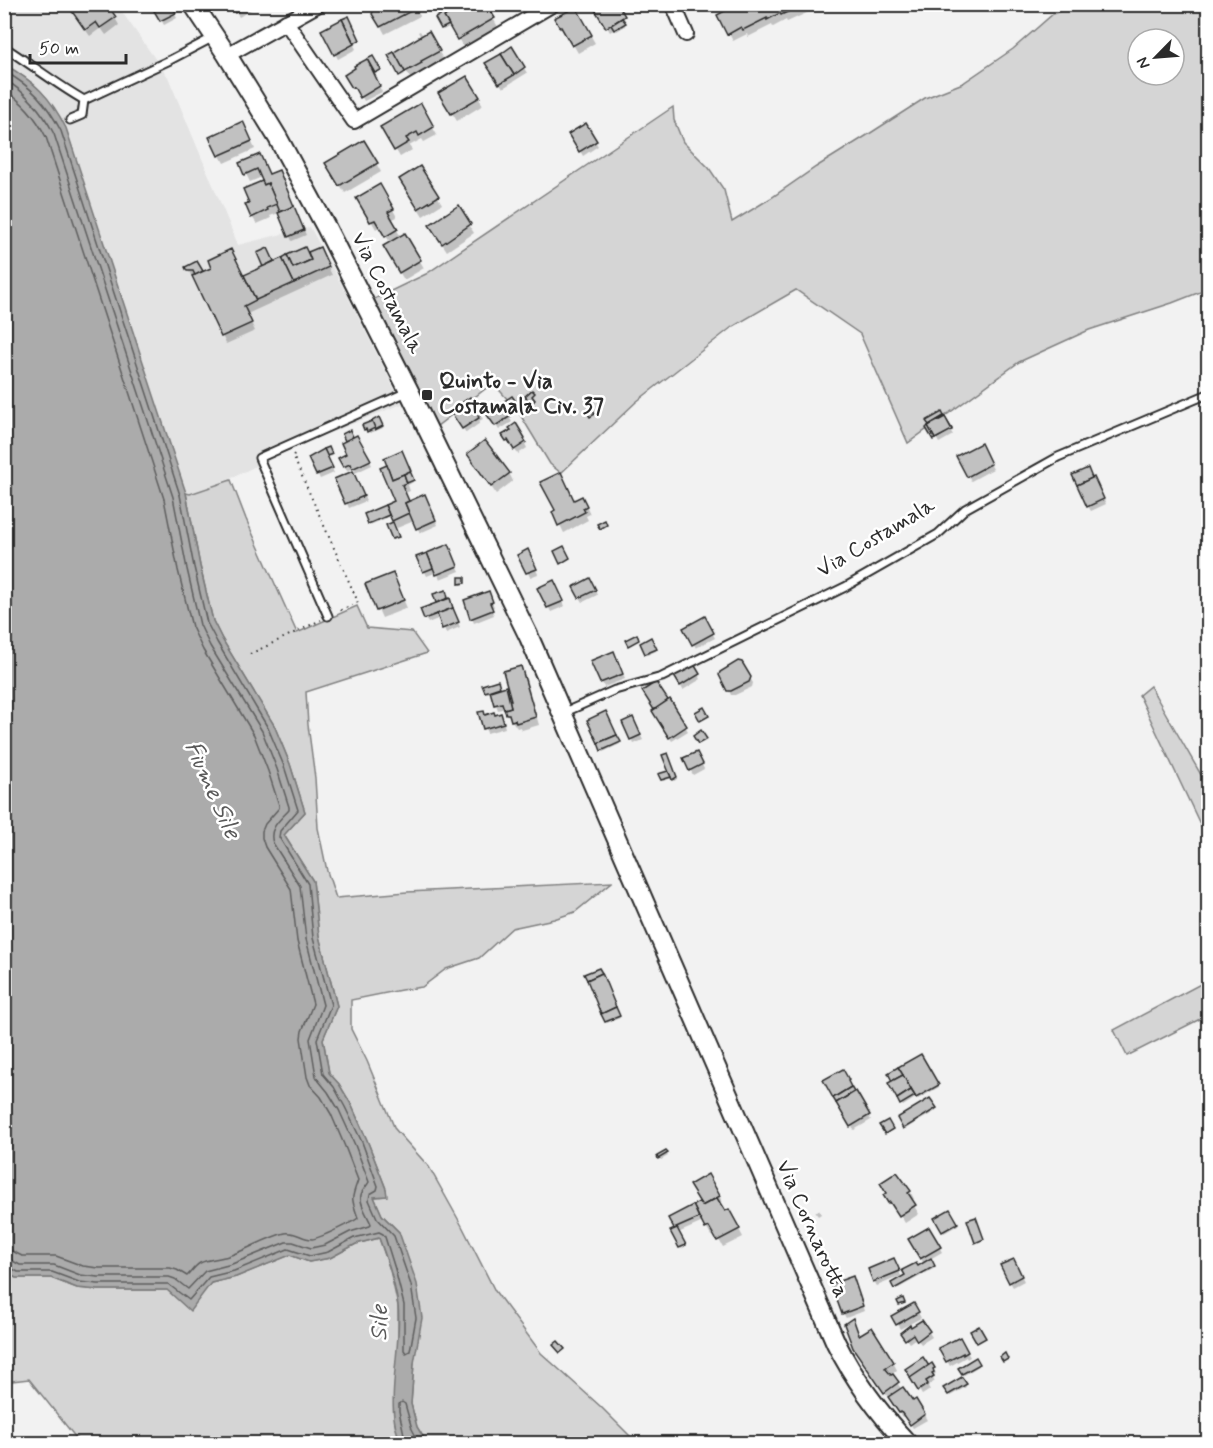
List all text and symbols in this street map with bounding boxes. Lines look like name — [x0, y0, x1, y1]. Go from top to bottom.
scale bar — [30, 27, 126, 65]
north arrow — [1126, 27, 1186, 87]
text: 50 m — [39, 37, 79, 61]
text: N — [1132, 53, 1156, 72]
street label: Via Costamala — [344, 227, 430, 359]
place label: Quinto - Via Costamala Civ. 37 — [439, 368, 604, 421]
marker: Quinto - Via Costamala Civ. 37 — [420, 388, 434, 402]
street label: Via Costamala — [812, 491, 941, 584]
water label: Fiume Sile — [177, 736, 248, 845]
street label: Via Cornarotta — [769, 1156, 855, 1302]
water label: Sile — [364, 1303, 396, 1341]

